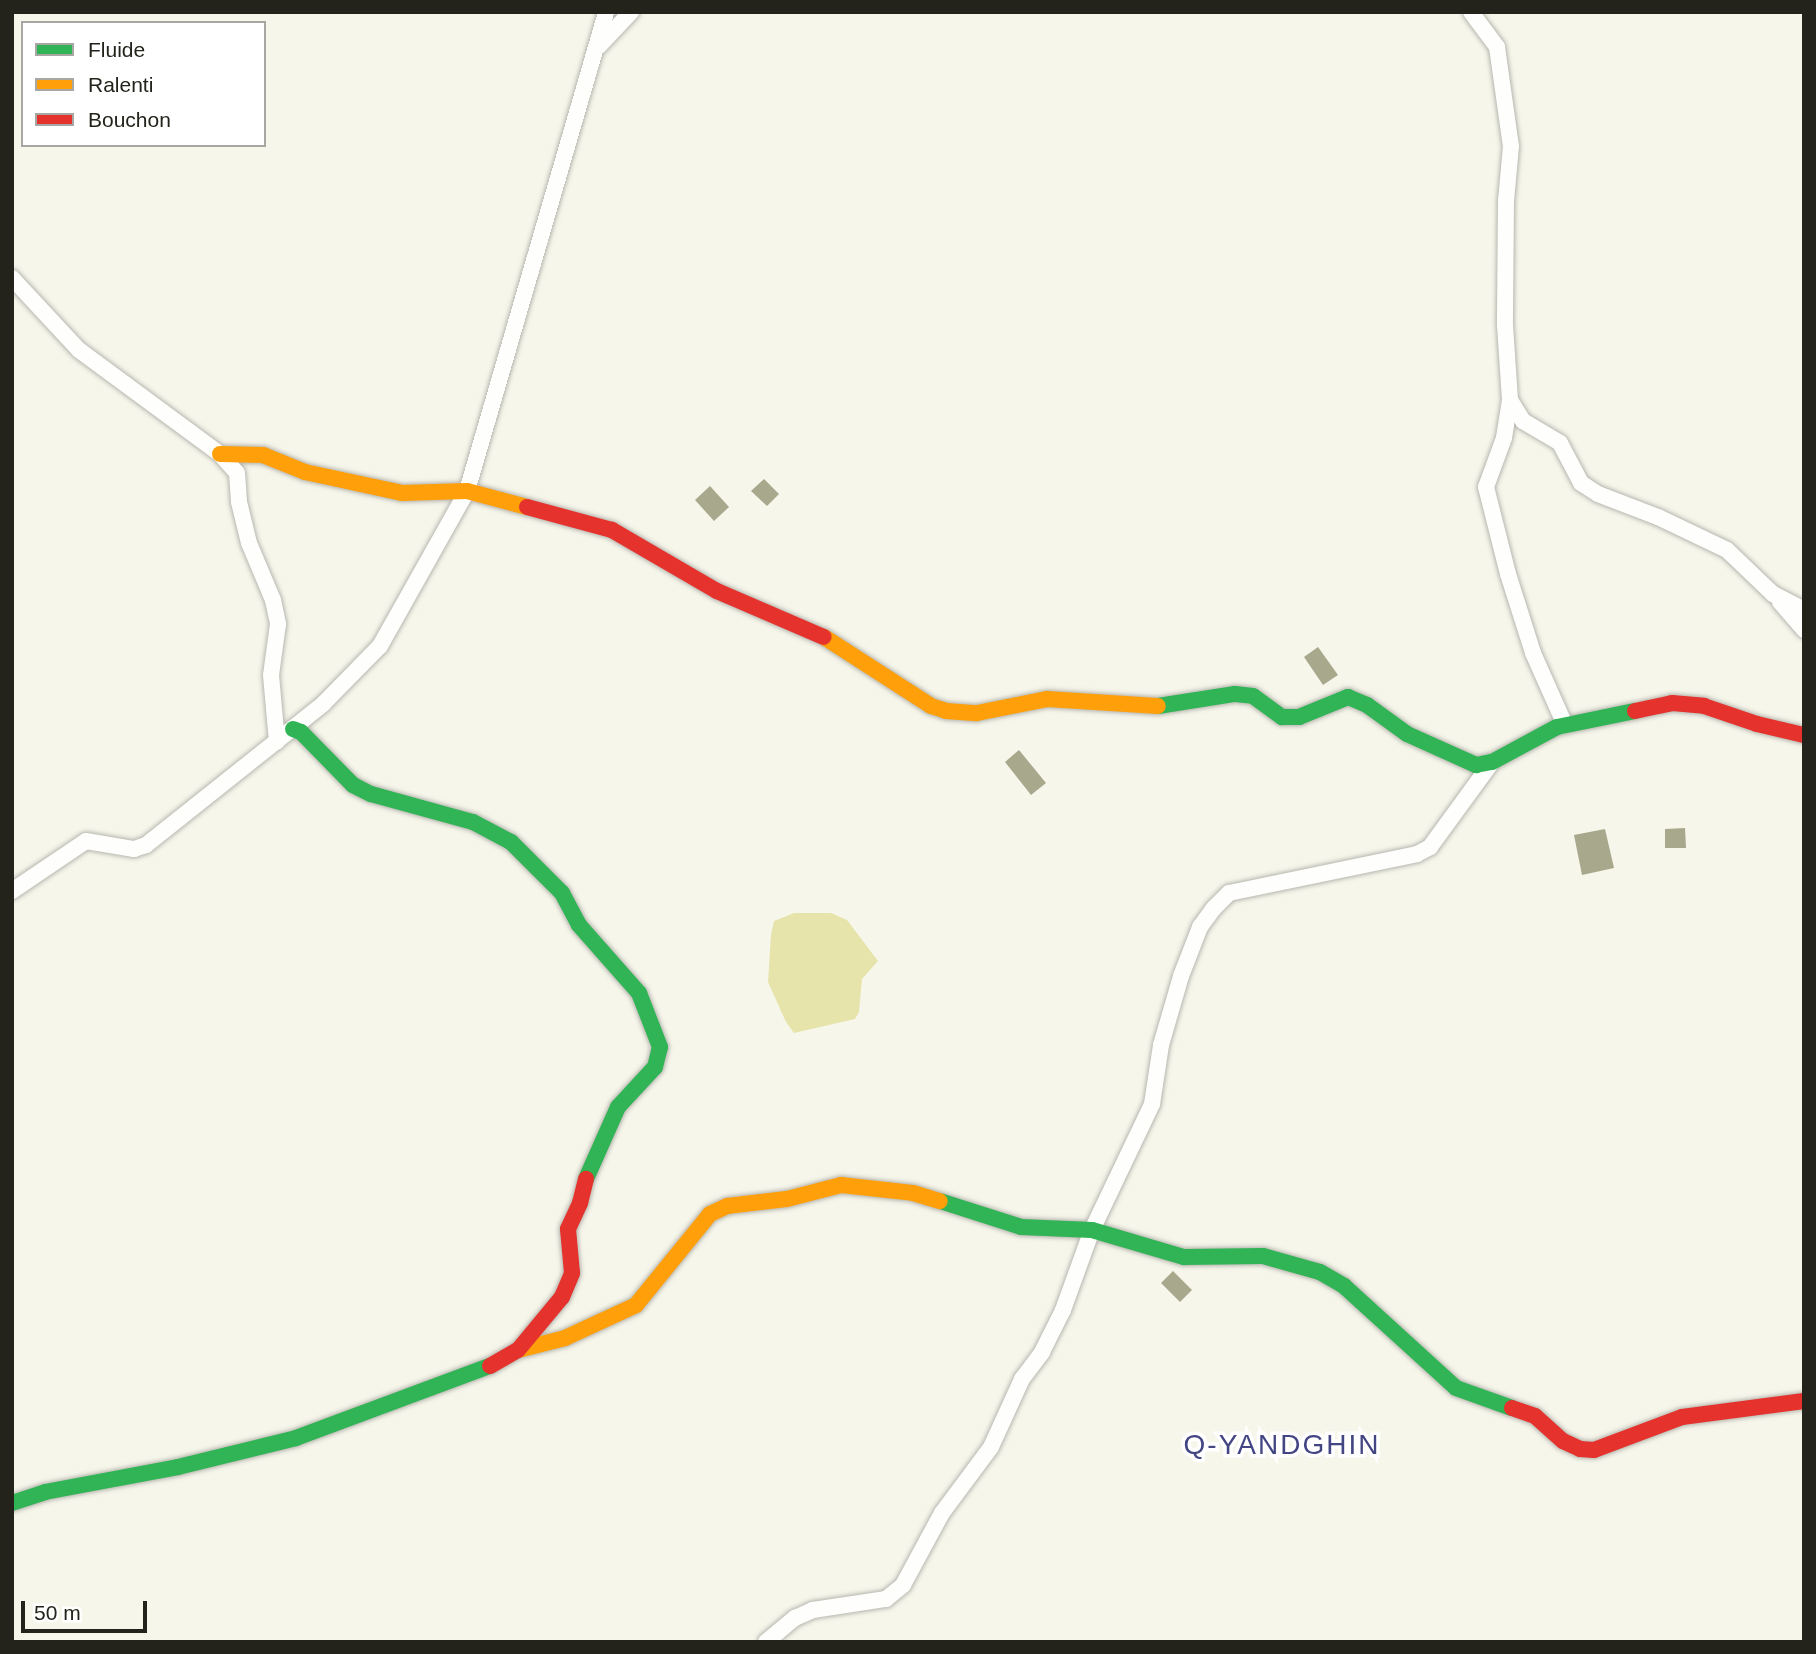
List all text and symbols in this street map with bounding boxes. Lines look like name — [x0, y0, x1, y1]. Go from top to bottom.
legend — [21, 21, 266, 147]
text: Fluide — [88, 38, 145, 61]
text: Ralenti — [88, 73, 153, 96]
text: Bouchon — [88, 108, 171, 131]
district label: Q-YANDGHIN — [1185, 1428, 1379, 1462]
scale bar — [24, 1588, 150, 1632]
text: 50 m — [34, 1601, 81, 1624]

